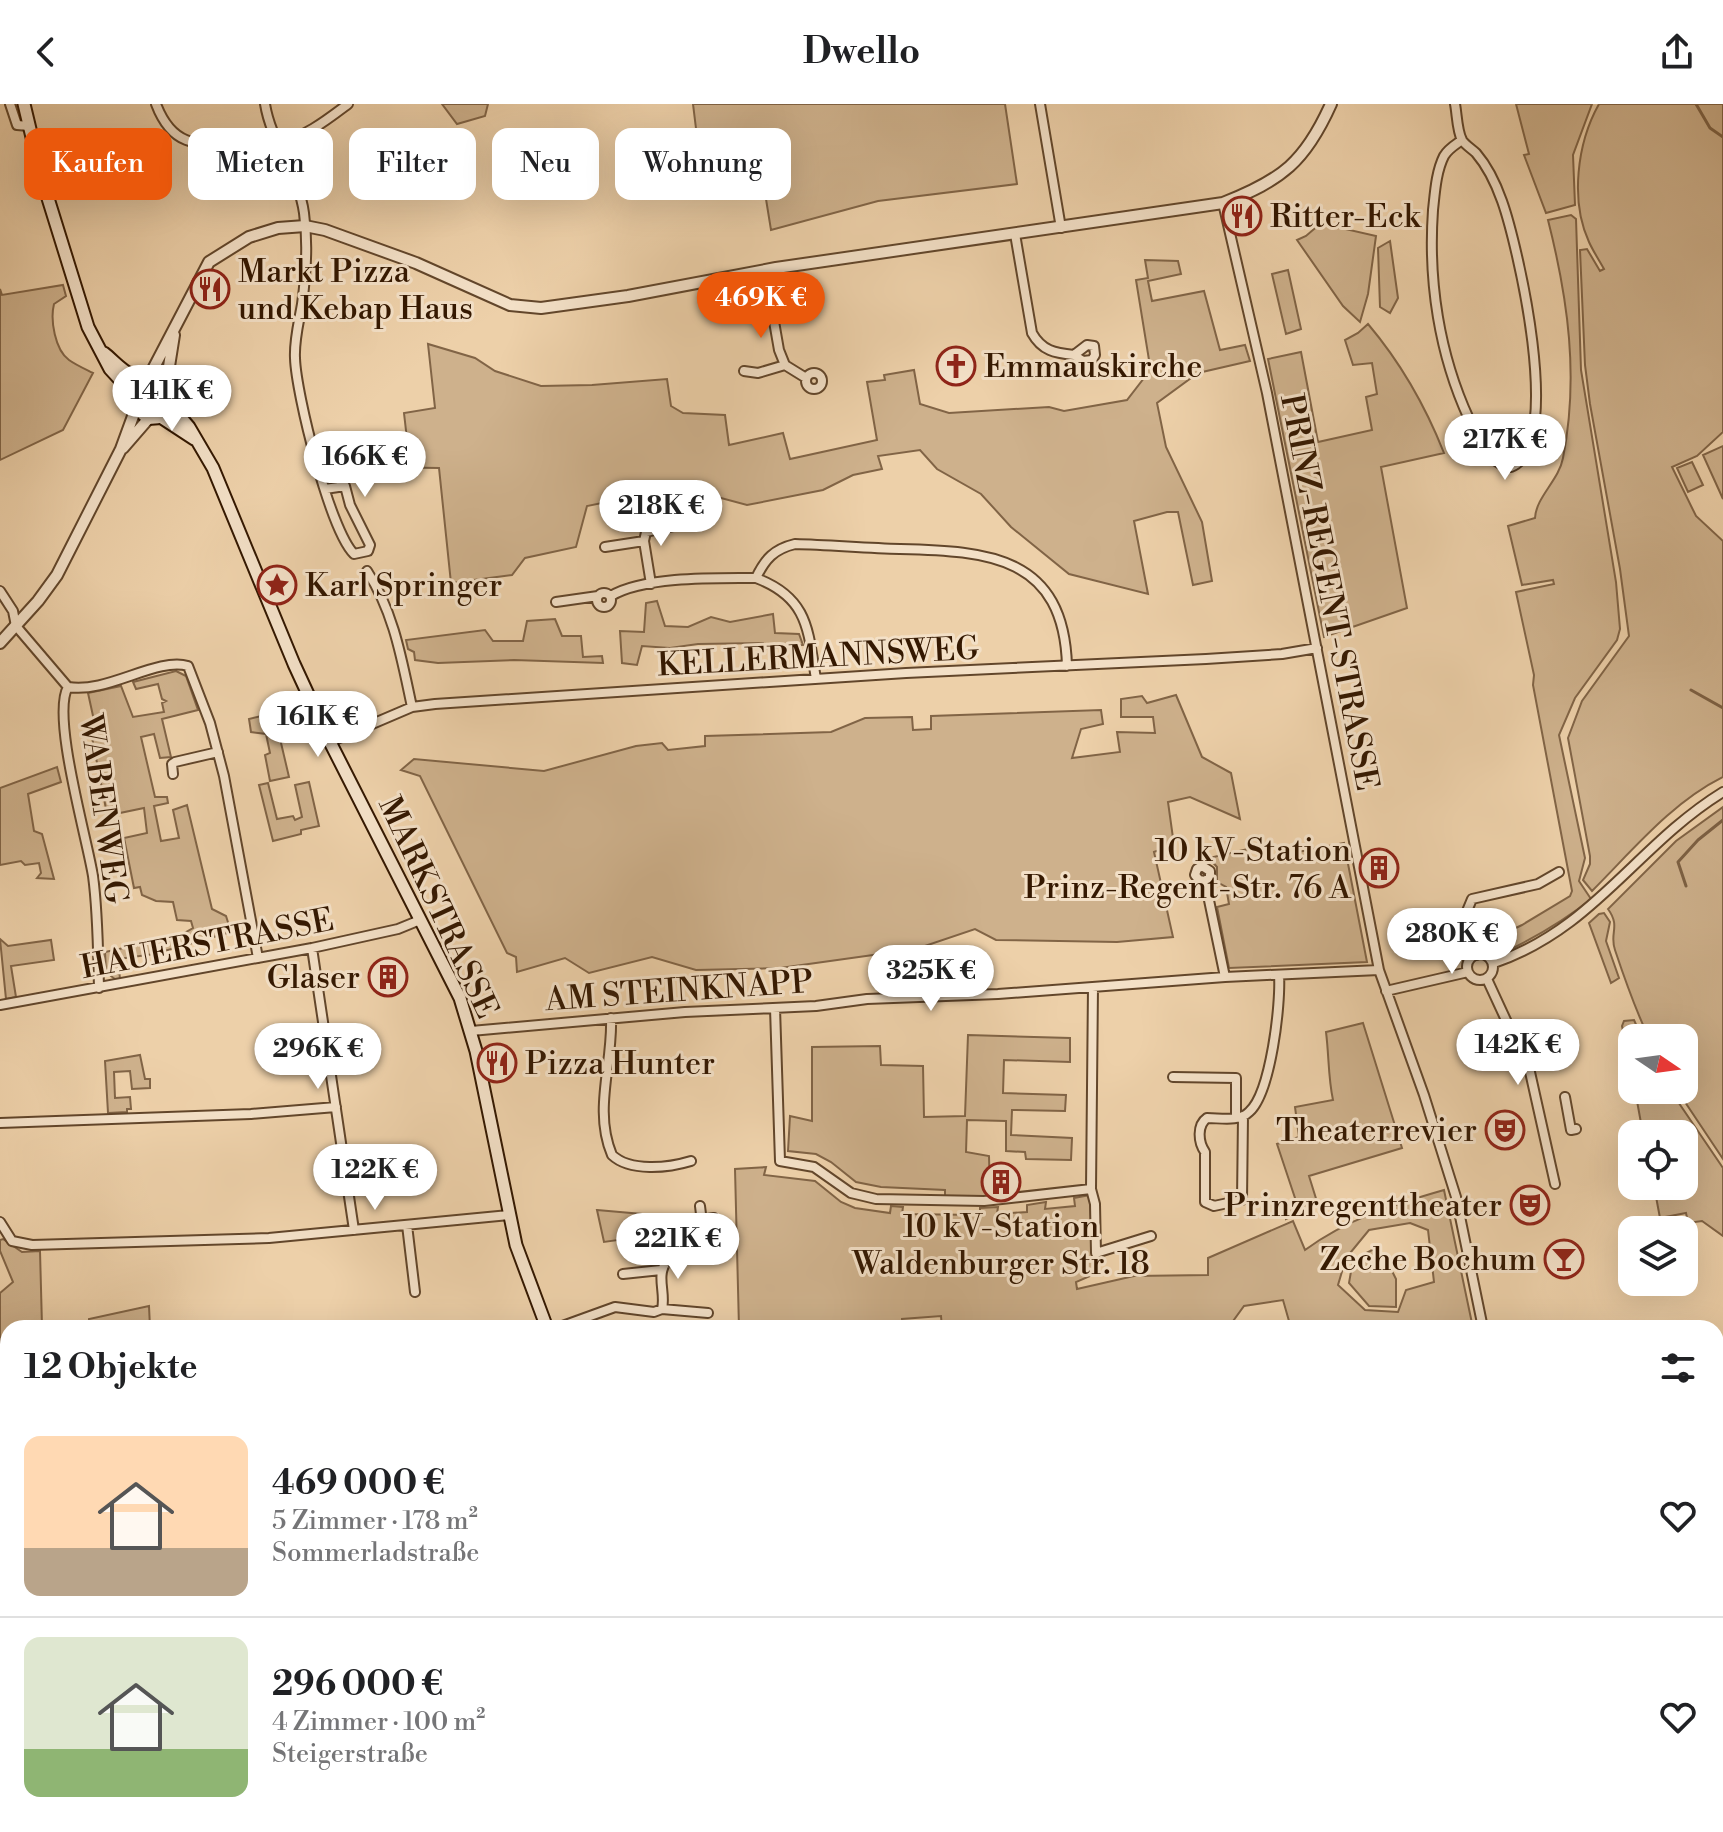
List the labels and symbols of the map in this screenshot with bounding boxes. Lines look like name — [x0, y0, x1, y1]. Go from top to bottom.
restaurant icon: Ritter-Eck — [1221, 195, 1263, 237]
place label: Ritter-Eck — [1270, 197, 1423, 237]
place label: Markt Pizza und Kebap Haus — [238, 252, 473, 329]
restaurant icon: Markt Pizza und Kebap Haus — [189, 268, 231, 310]
pin: 469K € — [696, 272, 826, 340]
church icon: Emmauskirche — [935, 345, 977, 387]
place label: Emmauskirche — [984, 347, 1202, 387]
pin: 141K € — [107, 365, 237, 433]
street label: PRINZ-REGENT-STRASSE — [1271, 391, 1387, 794]
pin: 217K € — [1440, 414, 1570, 482]
pin: 166K € — [300, 431, 430, 499]
pin: 218K € — [596, 480, 726, 548]
place icon: Karl Springer — [256, 564, 298, 606]
place label: Karl Springer — [305, 566, 502, 606]
street label: KELLERMANNSWEG — [656, 629, 980, 685]
pin: 161K € — [253, 691, 383, 759]
street label: WABENWEG — [70, 711, 136, 907]
street label: MARKSTRASSE — [369, 790, 507, 1025]
place label: 10 kV-Station Prinz-Regent-Str. 76 A — [1024, 831, 1352, 908]
building icon: 10 kV-Station Prinz-Regent-Str. 76 A — [1358, 847, 1400, 889]
street label: HAUERSTRASSE — [77, 900, 337, 988]
pin: 280K € — [1387, 908, 1517, 976]
pin: 325K € — [866, 945, 996, 1013]
building icon: Glaser — [367, 956, 409, 998]
place label: Glaser — [267, 958, 360, 998]
street label: AM STEINKNAPP — [543, 962, 814, 1020]
pin: 142K € — [1453, 1019, 1583, 1087]
pin: 296K € — [253, 1023, 383, 1091]
north arrow — [1618, 1024, 1698, 1104]
restaurant icon: Pizza Hunter — [476, 1042, 518, 1084]
place label: Pizza Hunter — [525, 1044, 715, 1084]
theatre icon: Theaterrevier — [1484, 1109, 1526, 1151]
place label: Theaterrevier — [1276, 1111, 1477, 1151]
pin: 122K € — [310, 1144, 440, 1212]
building icon: 10 kV-Station Waldenburger Str. 18 — [980, 1161, 1022, 1203]
theatre icon: Prinzregenttheater — [1509, 1184, 1551, 1226]
place label: Prinzregenttheater — [1224, 1186, 1502, 1226]
place label: 10 kV-Station Waldenburger Str. 18 — [851, 1207, 1150, 1284]
pin: 221K € — [613, 1213, 743, 1281]
bar icon: Zeche Bochum — [1543, 1238, 1585, 1280]
place label: Zeche Bochum — [1320, 1240, 1536, 1280]

